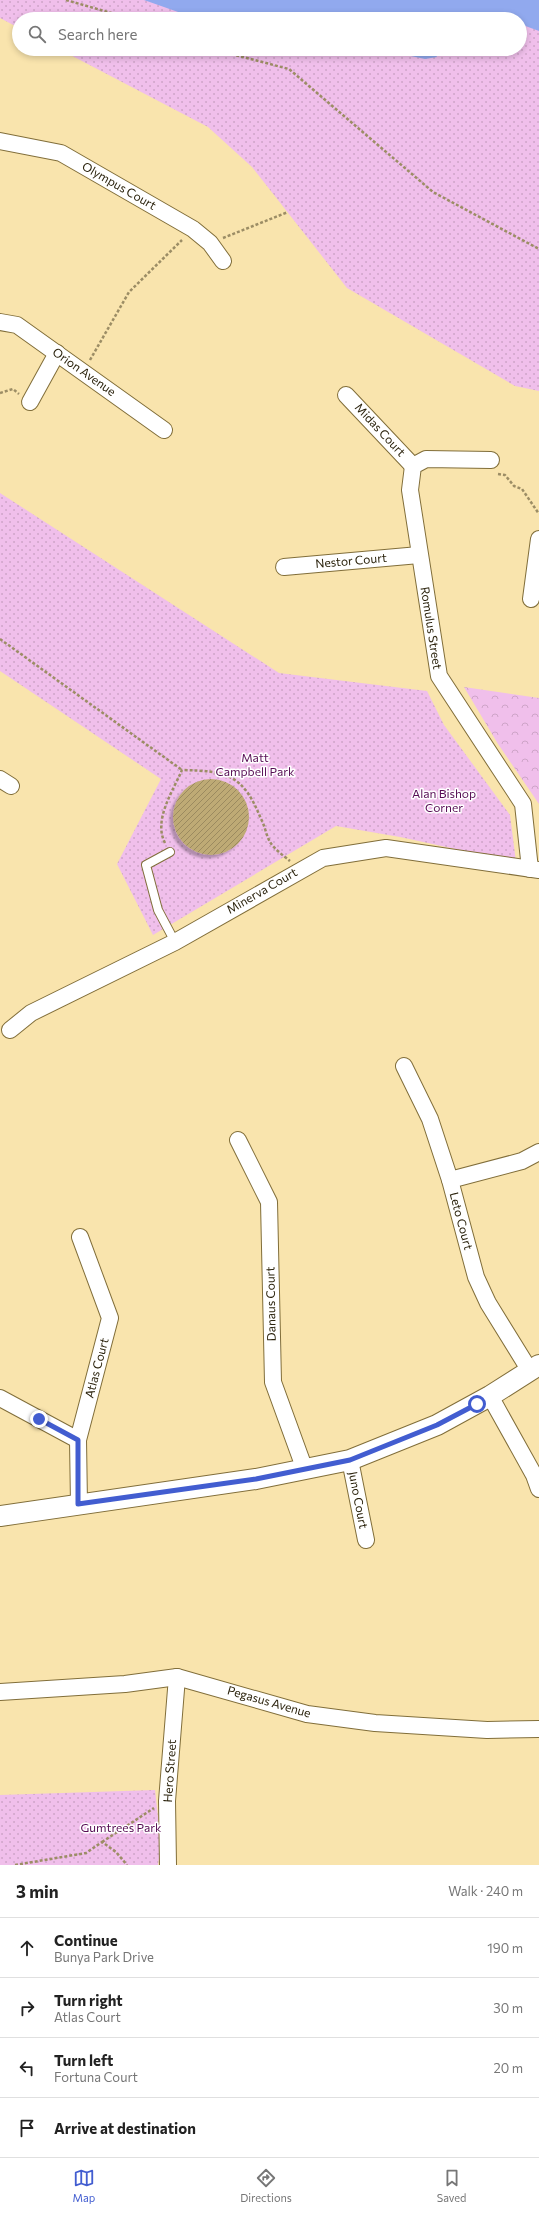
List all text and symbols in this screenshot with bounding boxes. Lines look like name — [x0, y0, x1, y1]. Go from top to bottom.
search box — [12, 12, 527, 56]
icon: search — [26, 23, 48, 45]
text: Search here — [58, 25, 137, 43]
street label: Olympus Court — [80, 158, 159, 212]
street label: Orion Avenue — [50, 344, 119, 398]
street label: Midas Court — [353, 400, 409, 459]
street label: Nestor Court — [315, 550, 387, 570]
street label: Romulus Street — [419, 586, 445, 670]
park label: Matt Campbell Park — [216, 750, 295, 778]
park label: Alan Bishop Corner — [412, 786, 476, 814]
street label: Minerva Court — [224, 864, 299, 916]
street label: Leto Court — [448, 1190, 476, 1251]
street label: Danaus Court — [262, 1267, 278, 1341]
street label: Atlas Court — [81, 1336, 111, 1399]
route start — [468, 1395, 486, 1413]
route end — [30, 1410, 48, 1428]
street label: Juno Court — [346, 1470, 371, 1530]
street label: Pegasus Avenue — [226, 1682, 313, 1720]
street label: Hero Street — [160, 1739, 178, 1803]
park label: Gumtrees Park — [81, 1820, 162, 1834]
text: 3 min — [16, 1881, 59, 1902]
text: Walk · 240 m — [448, 1883, 523, 1899]
text: Continue — [54, 1931, 118, 1949]
icon: ahead — [16, 1937, 38, 1959]
text: 190 m — [487, 1940, 523, 1956]
text: Bunya Park Drive — [54, 1949, 154, 1965]
text: Turn right — [54, 1991, 123, 2009]
icon: right — [16, 1997, 38, 2019]
text: 30 m — [493, 2000, 523, 2016]
text: Atlas Court — [54, 2009, 121, 2025]
text: Turn left — [54, 2051, 113, 2069]
icon: left — [16, 2057, 38, 2079]
text: 20 m — [494, 2060, 523, 2076]
text: Fortuna Court — [54, 2069, 138, 2085]
icon: arrive — [16, 2117, 38, 2139]
text: Arrive at destination — [54, 2119, 196, 2137]
tab: Map — [73, 2167, 95, 2204]
tab: Directions — [240, 2167, 292, 2204]
tab: Saved — [437, 2167, 466, 2204]

